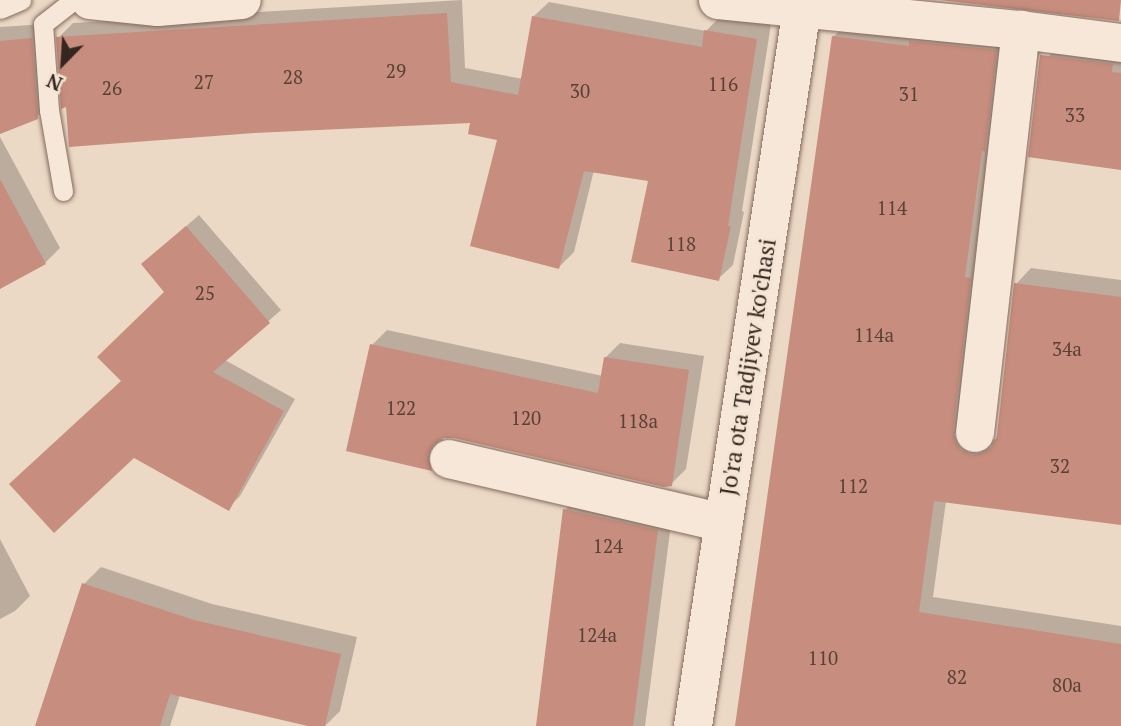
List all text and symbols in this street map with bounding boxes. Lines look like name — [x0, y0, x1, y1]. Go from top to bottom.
north arrow — [28, 28, 98, 98]
house number: 29 — [386, 60, 406, 82]
house number: 28 — [283, 66, 303, 88]
text: N — [43, 68, 66, 97]
house number: 27 — [194, 71, 214, 93]
house number: 116 — [708, 73, 738, 95]
house number: 26 — [102, 77, 122, 99]
house number: 30 — [570, 80, 590, 102]
house number: 31 — [899, 83, 919, 105]
house number: 33 — [1065, 104, 1085, 126]
house number: 114 — [877, 197, 907, 219]
house number: 118 — [666, 233, 696, 255]
street label: Jo'ra ota Tadjiyev ko'chasi — [714, 237, 782, 497]
house number: 25 — [195, 282, 215, 304]
house number: 114a — [854, 324, 894, 346]
house number: 34a — [1052, 338, 1082, 360]
house number: 122 — [386, 397, 416, 419]
house number: 120 — [511, 407, 541, 429]
house number: 118a — [618, 410, 658, 432]
house number: 32 — [1050, 455, 1070, 477]
house number: 112 — [838, 475, 868, 497]
house number: 124 — [593, 535, 623, 557]
house number: 124a — [577, 624, 617, 646]
house number: 110 — [808, 647, 838, 669]
house number: 82 — [947, 666, 967, 688]
house number: 80a — [1052, 674, 1082, 696]

